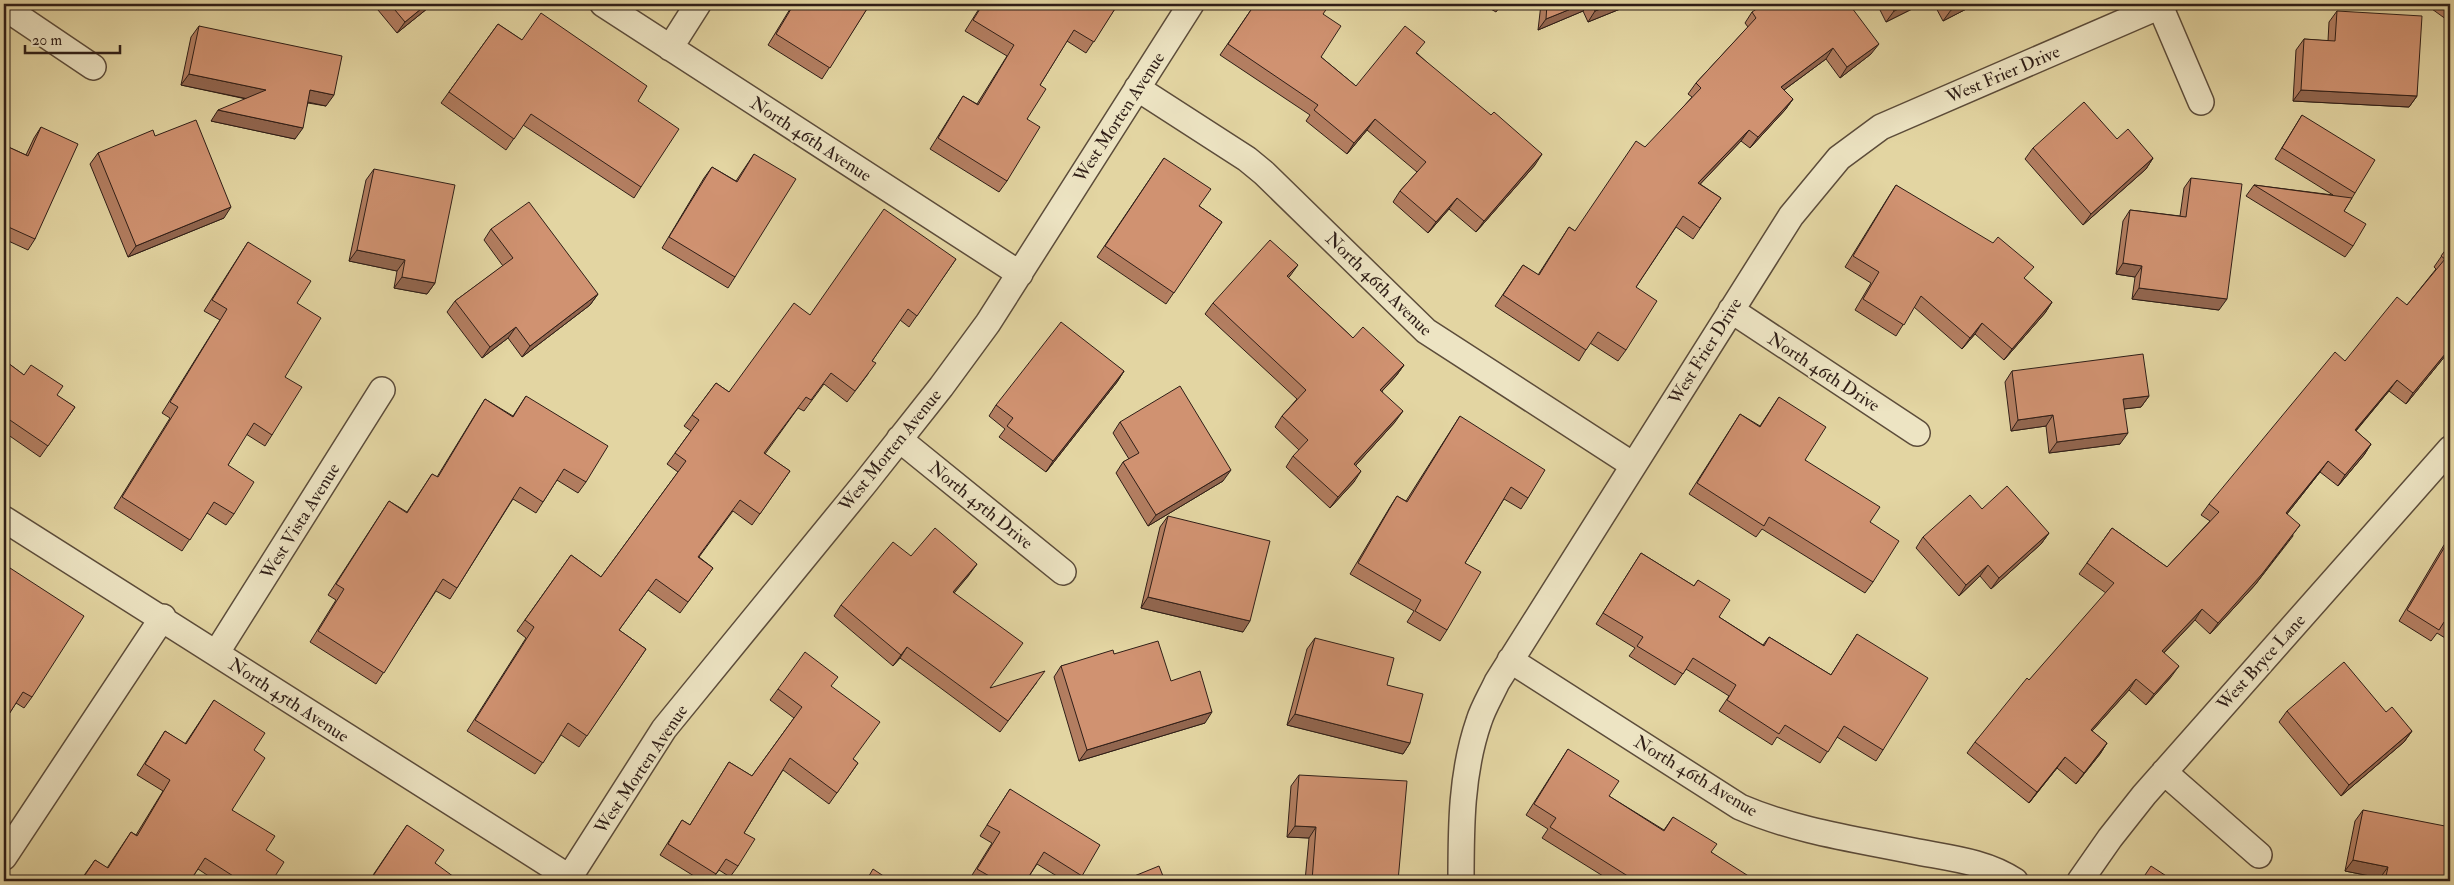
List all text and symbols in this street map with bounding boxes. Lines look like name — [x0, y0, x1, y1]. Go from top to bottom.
scale bar — [25, 22, 120, 54]
text: 20 m — [32, 31, 62, 50]
street label: West Frier Drive — [1942, 40, 2064, 109]
street label: West Morten Avenue — [1068, 47, 1170, 188]
street label: North 46th Avenue — [746, 92, 876, 187]
street label: North 46th Avenue — [1320, 227, 1437, 342]
street label: West Frier Drive — [1663, 293, 1748, 410]
street label: North 46th Drive — [1763, 328, 1885, 418]
street label: West Morten Avenue — [833, 384, 947, 517]
street label: North 45th Drive — [924, 456, 1038, 555]
street label: West Vista Avenue — [255, 458, 346, 585]
street label: West Bryce Lane — [2211, 609, 2311, 716]
street label: North 45th Avenue — [224, 653, 354, 748]
street label: West Morten Avenue — [589, 700, 693, 839]
street label: North 46th Avenue — [1630, 730, 1762, 823]

